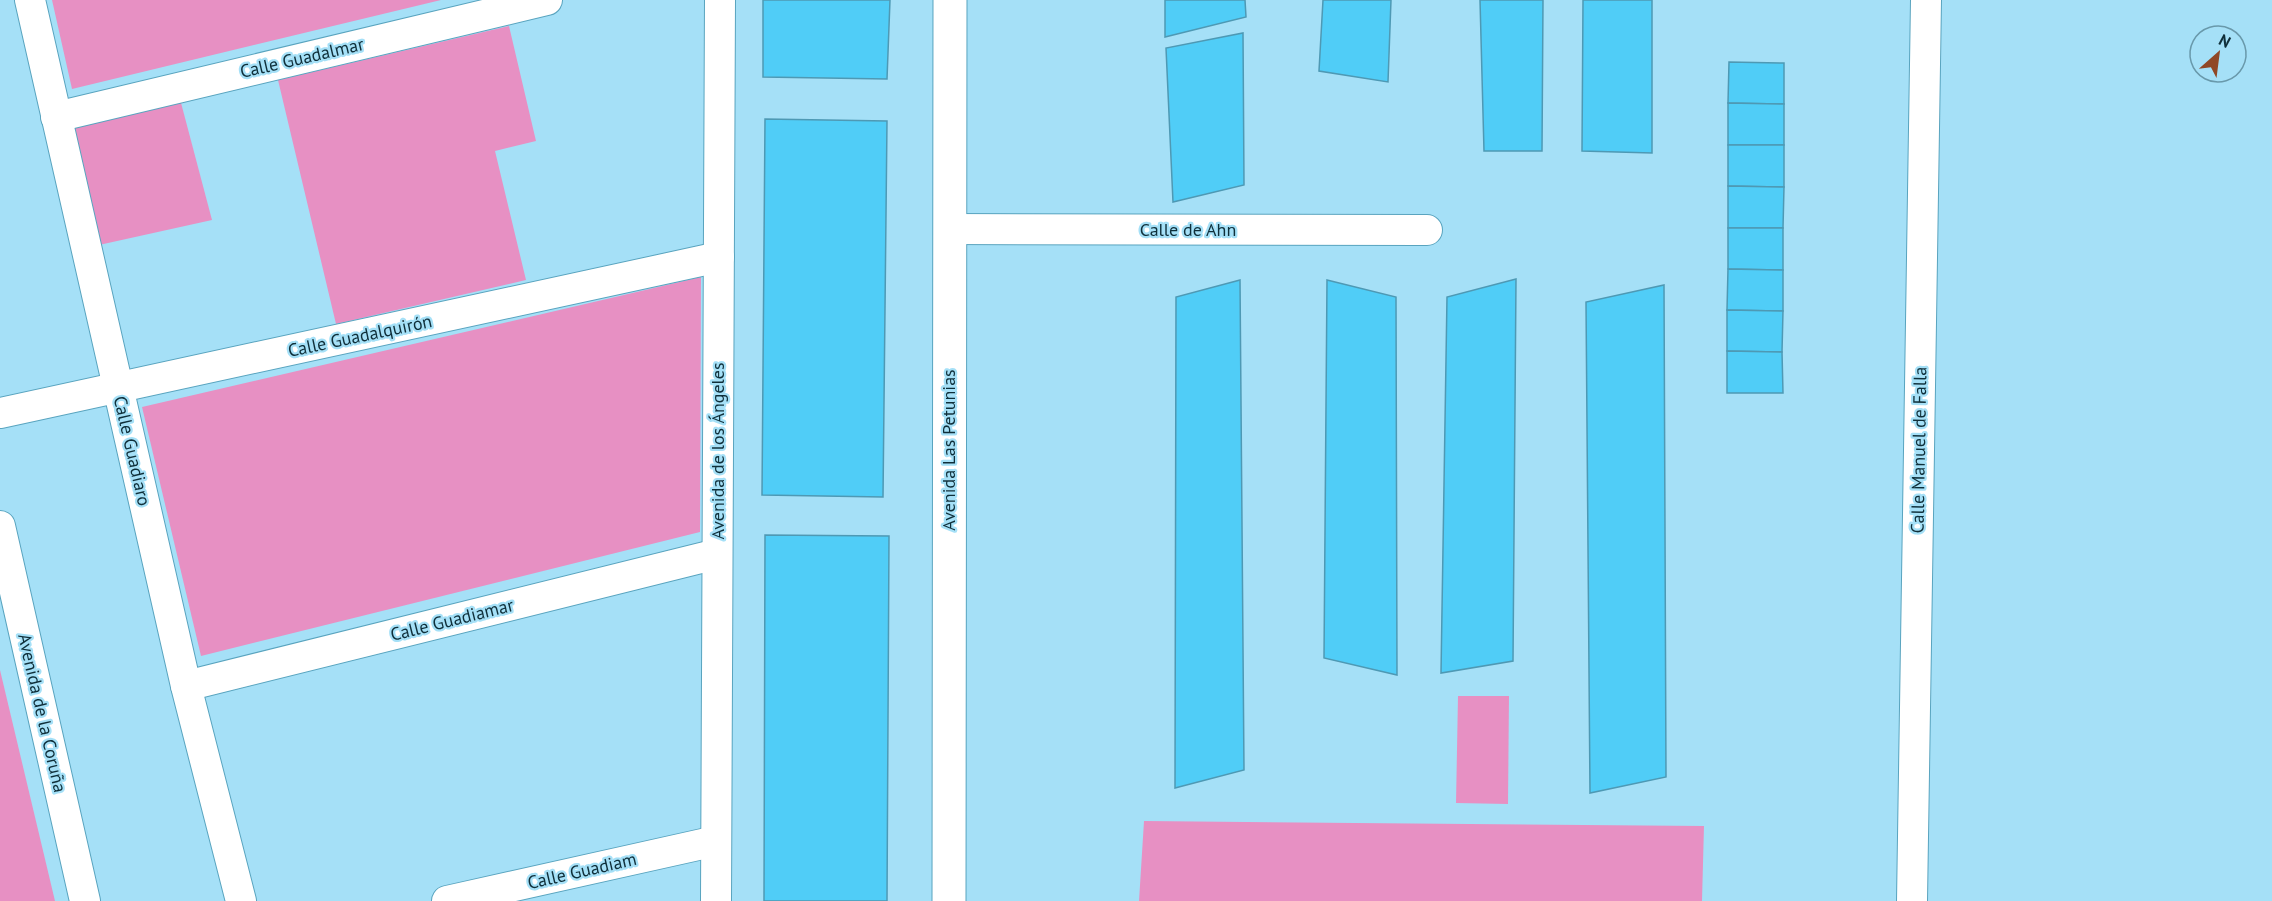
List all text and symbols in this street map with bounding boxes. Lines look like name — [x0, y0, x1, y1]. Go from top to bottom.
north arrow — [2188, 24, 2248, 84]
text: N — [2216, 29, 2234, 52]
street label: Calle Guadalmar — [238, 32, 366, 83]
street label: Calle de Ahn — [1140, 218, 1236, 241]
street label: Calle Guadalquirón — [286, 309, 434, 362]
street label: Avenida de los Ángeles — [706, 362, 729, 540]
street label: Calle Manuel de Falla — [1906, 367, 1931, 533]
street label: Avenida Las Petunias — [937, 369, 960, 531]
street label: Calle Guadiaro — [109, 394, 156, 508]
street label: Calle Guadiamar — [388, 593, 516, 646]
street label: Avenida de la Coruña — [13, 631, 72, 794]
street label: Calle Guadiam — [525, 847, 639, 894]

